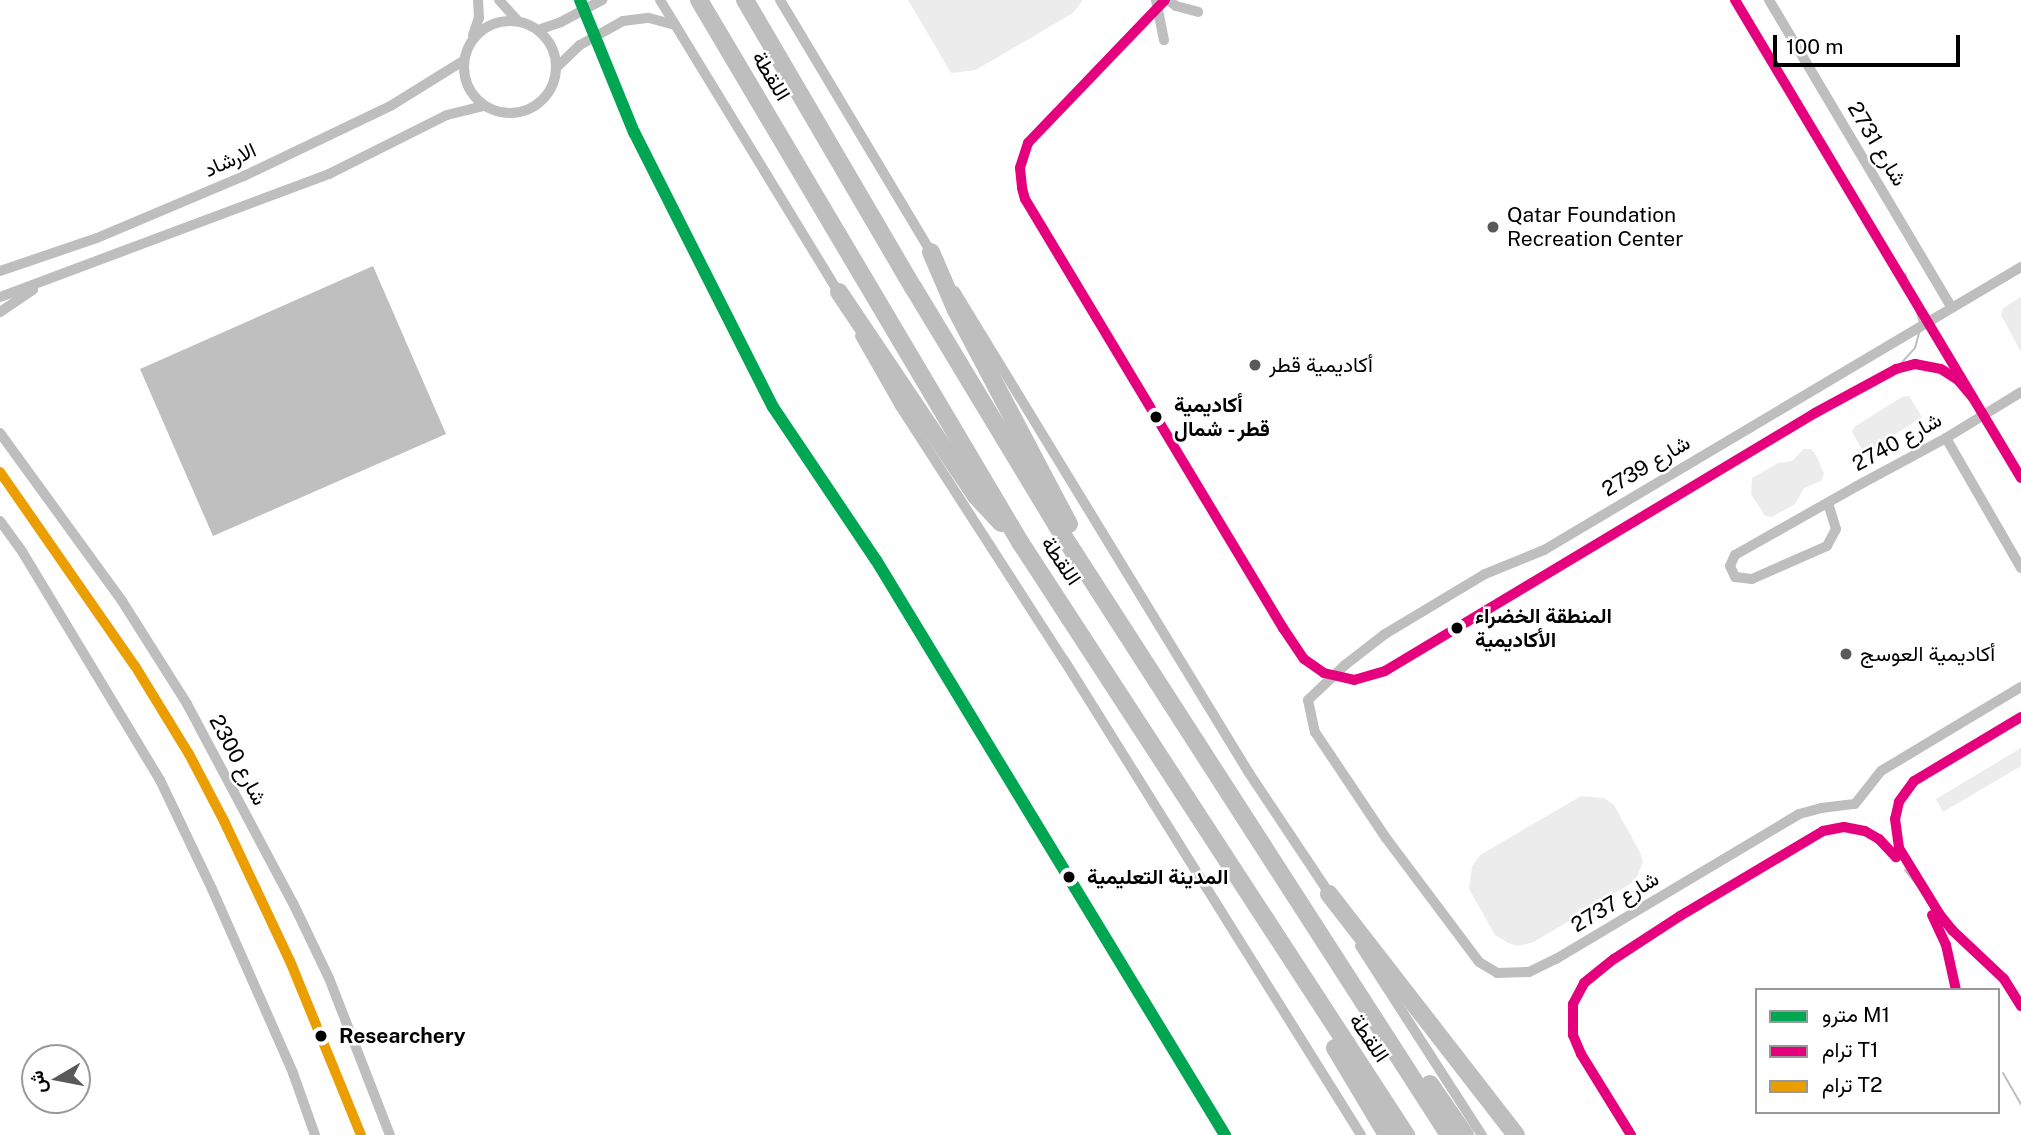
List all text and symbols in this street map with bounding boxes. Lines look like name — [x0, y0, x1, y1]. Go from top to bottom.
scale bar — [1776, 21, 1963, 65]
text: 100 m — [1786, 34, 1843, 59]
street label: اللقطة — [747, 47, 795, 105]
street label: شارع 2731 — [1842, 97, 1912, 191]
street label: الارشاد — [200, 137, 260, 183]
place label: Qatar Foundation Recreation Center — [1507, 202, 1683, 252]
marker: Qatar Foundation Recreation Center — [1485, 219, 1501, 235]
place label: أكاديمية قطر — [1269, 352, 1373, 378]
marker: أكاديمية قطر — [1247, 357, 1263, 373]
place label: أكاديمية قطر - شمال — [1174, 392, 1273, 442]
marker: أكاديمية قطر - شمال — [1144, 405, 1168, 429]
street label: شارع 2740 — [1848, 407, 1946, 477]
street label: شارع 2739 — [1597, 430, 1695, 502]
street label: اللقطة — [1036, 532, 1086, 590]
place label: المنطقة الخضراء الأكاديمية — [1475, 603, 1612, 653]
marker: المنطقة الخضراء الأكاديمية — [1445, 616, 1469, 640]
place label: أكاديمية العوسج — [1860, 641, 1995, 667]
marker: أكاديمية العوسج — [1838, 646, 1854, 662]
street label: شارع 2300 — [204, 711, 272, 809]
place label: المدينة التعليمية — [1087, 864, 1228, 890]
marker: المدينة التعليمية — [1057, 865, 1081, 889]
street label: شارع 2737 — [1567, 866, 1663, 938]
legend — [1755, 988, 2000, 1114]
text: مترو M1 — [1822, 1002, 1890, 1027]
street label: اللقطة — [1344, 1009, 1394, 1067]
place label: Researchery — [339, 1023, 466, 1049]
marker: Researchery — [309, 1024, 333, 1048]
text: ترام T1 — [1822, 1037, 1879, 1062]
north arrow — [21, 1044, 91, 1114]
text: ش — [24, 1069, 50, 1095]
text: ترام T2 — [1822, 1072, 1883, 1097]

